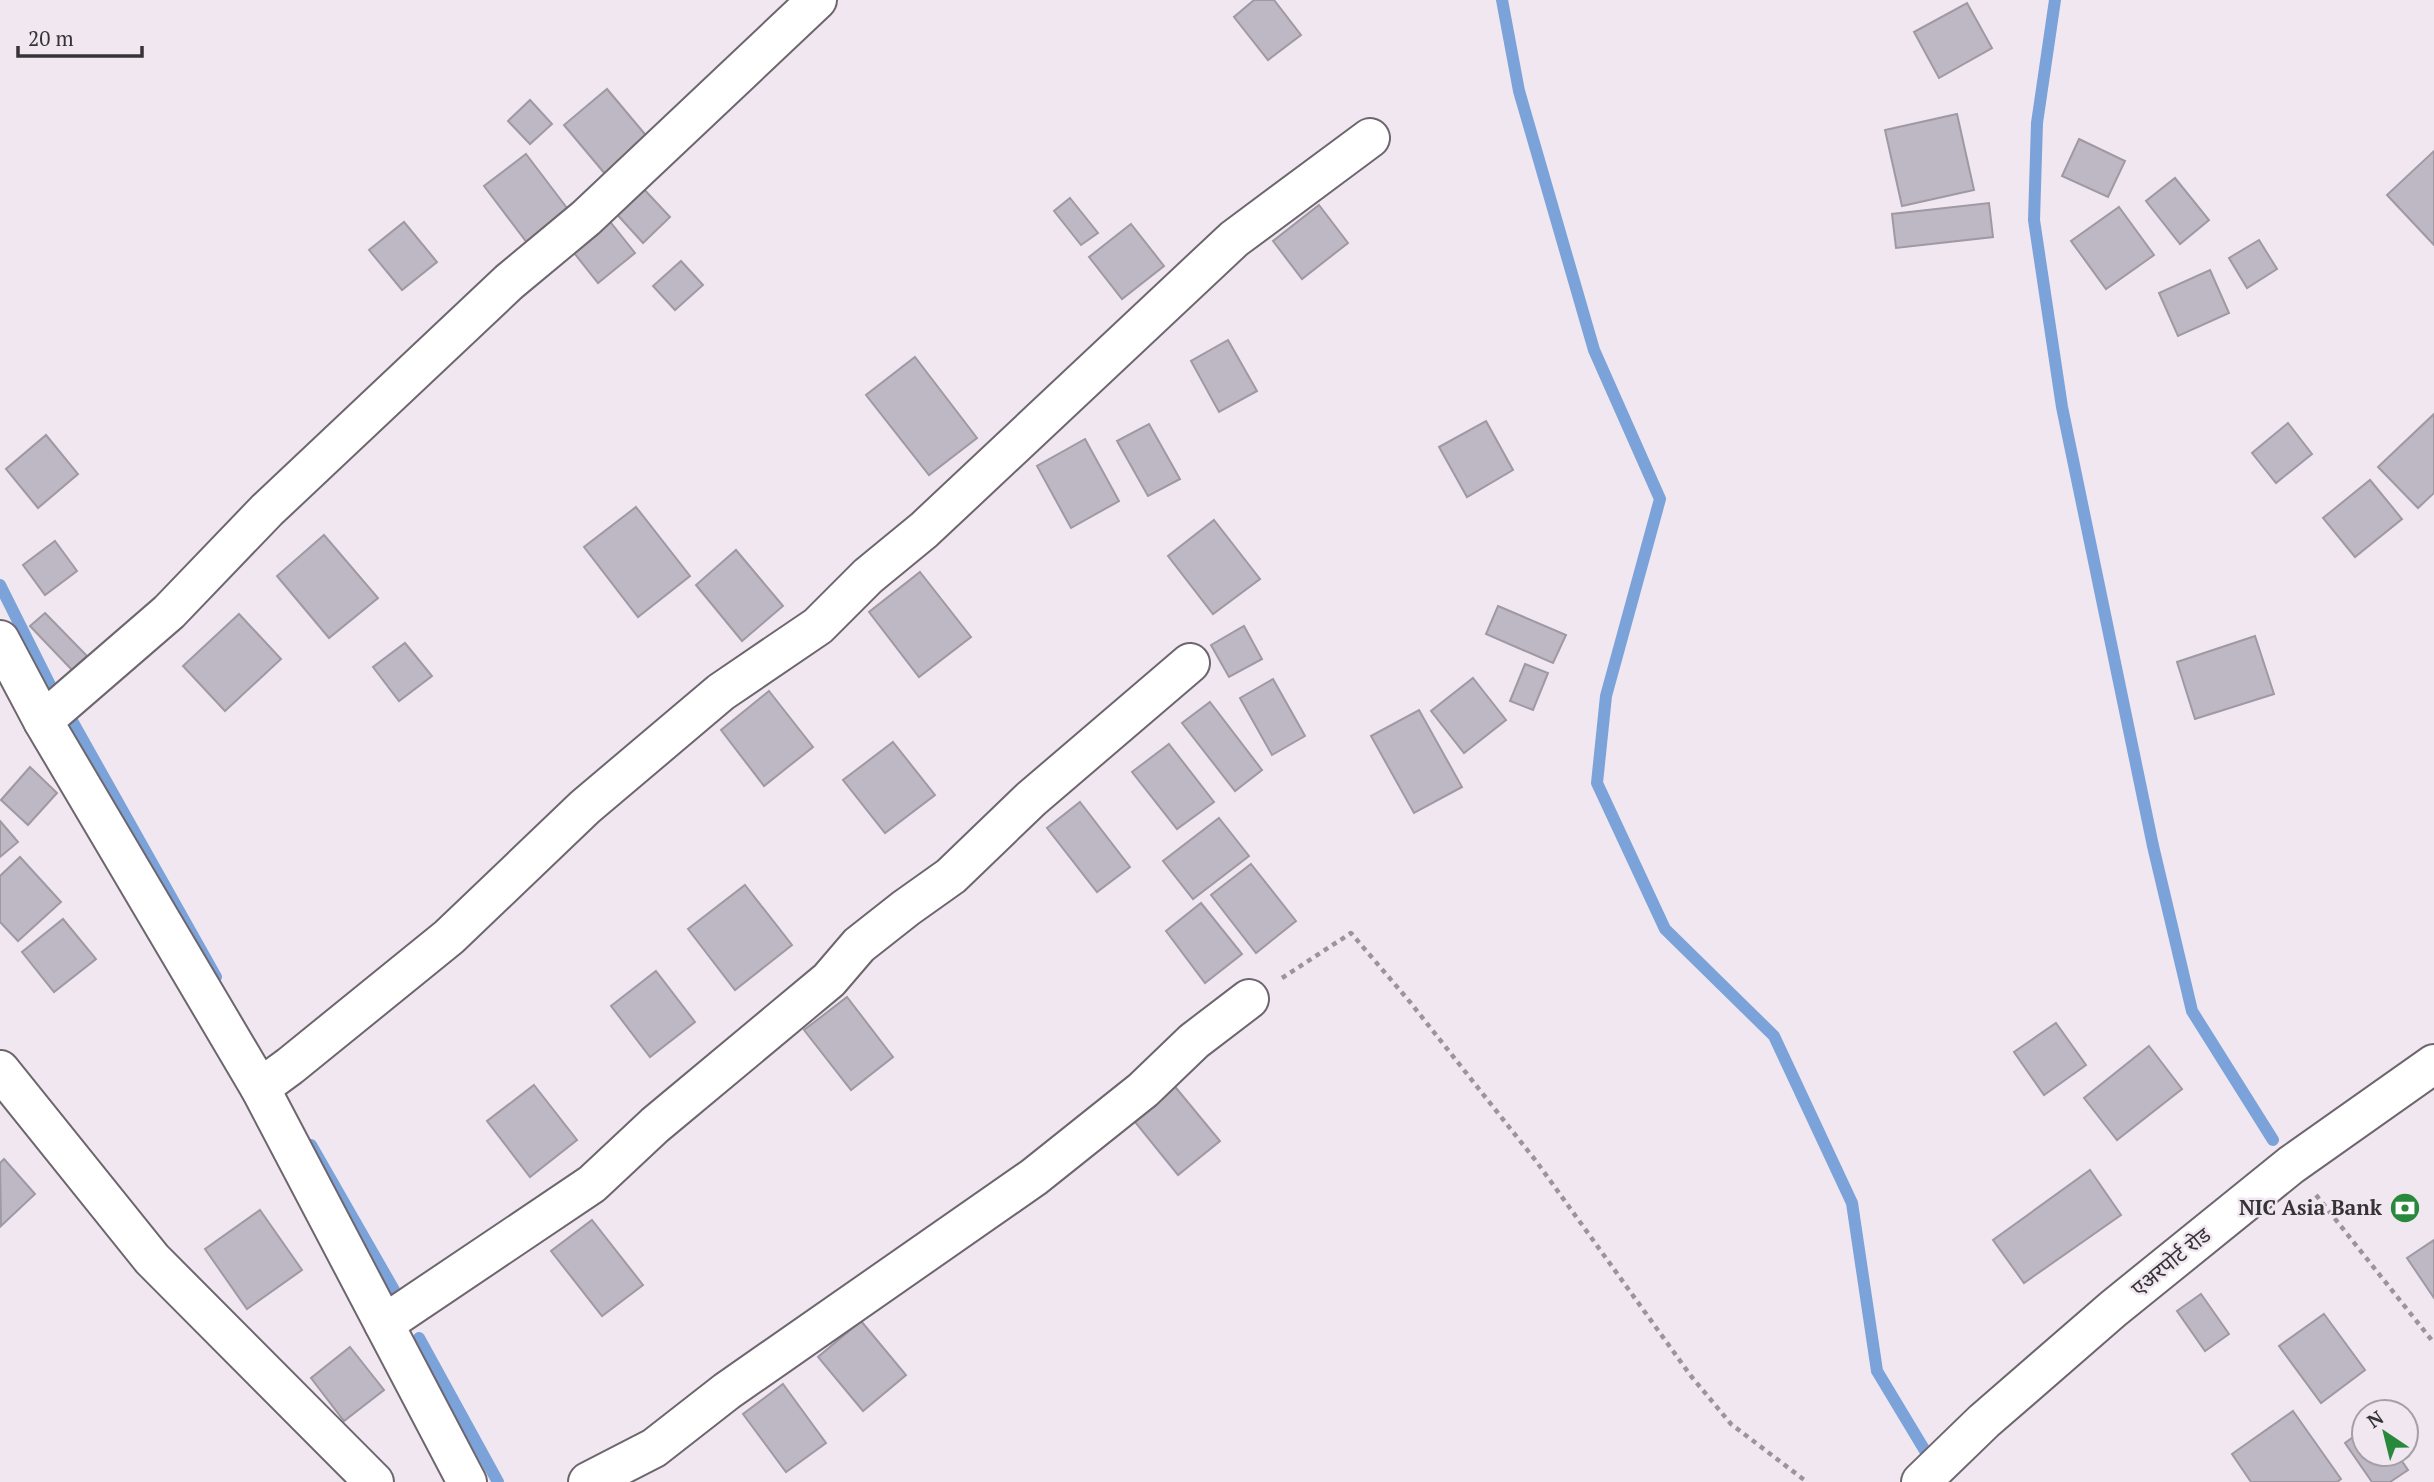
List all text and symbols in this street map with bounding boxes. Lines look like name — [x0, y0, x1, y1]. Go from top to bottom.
scale bar — [18, 14, 142, 58]
text: 20 m — [28, 24, 74, 52]
bank icon: NIC Asia Bank — [2388, 1191, 2422, 1225]
place label: NIC Asia Bank — [2239, 1193, 2383, 1221]
street label: एअरपोर्ट रोड — [2125, 1220, 2217, 1302]
north arrow — [2350, 1398, 2420, 1468]
text: N — [2362, 1404, 2389, 1433]

